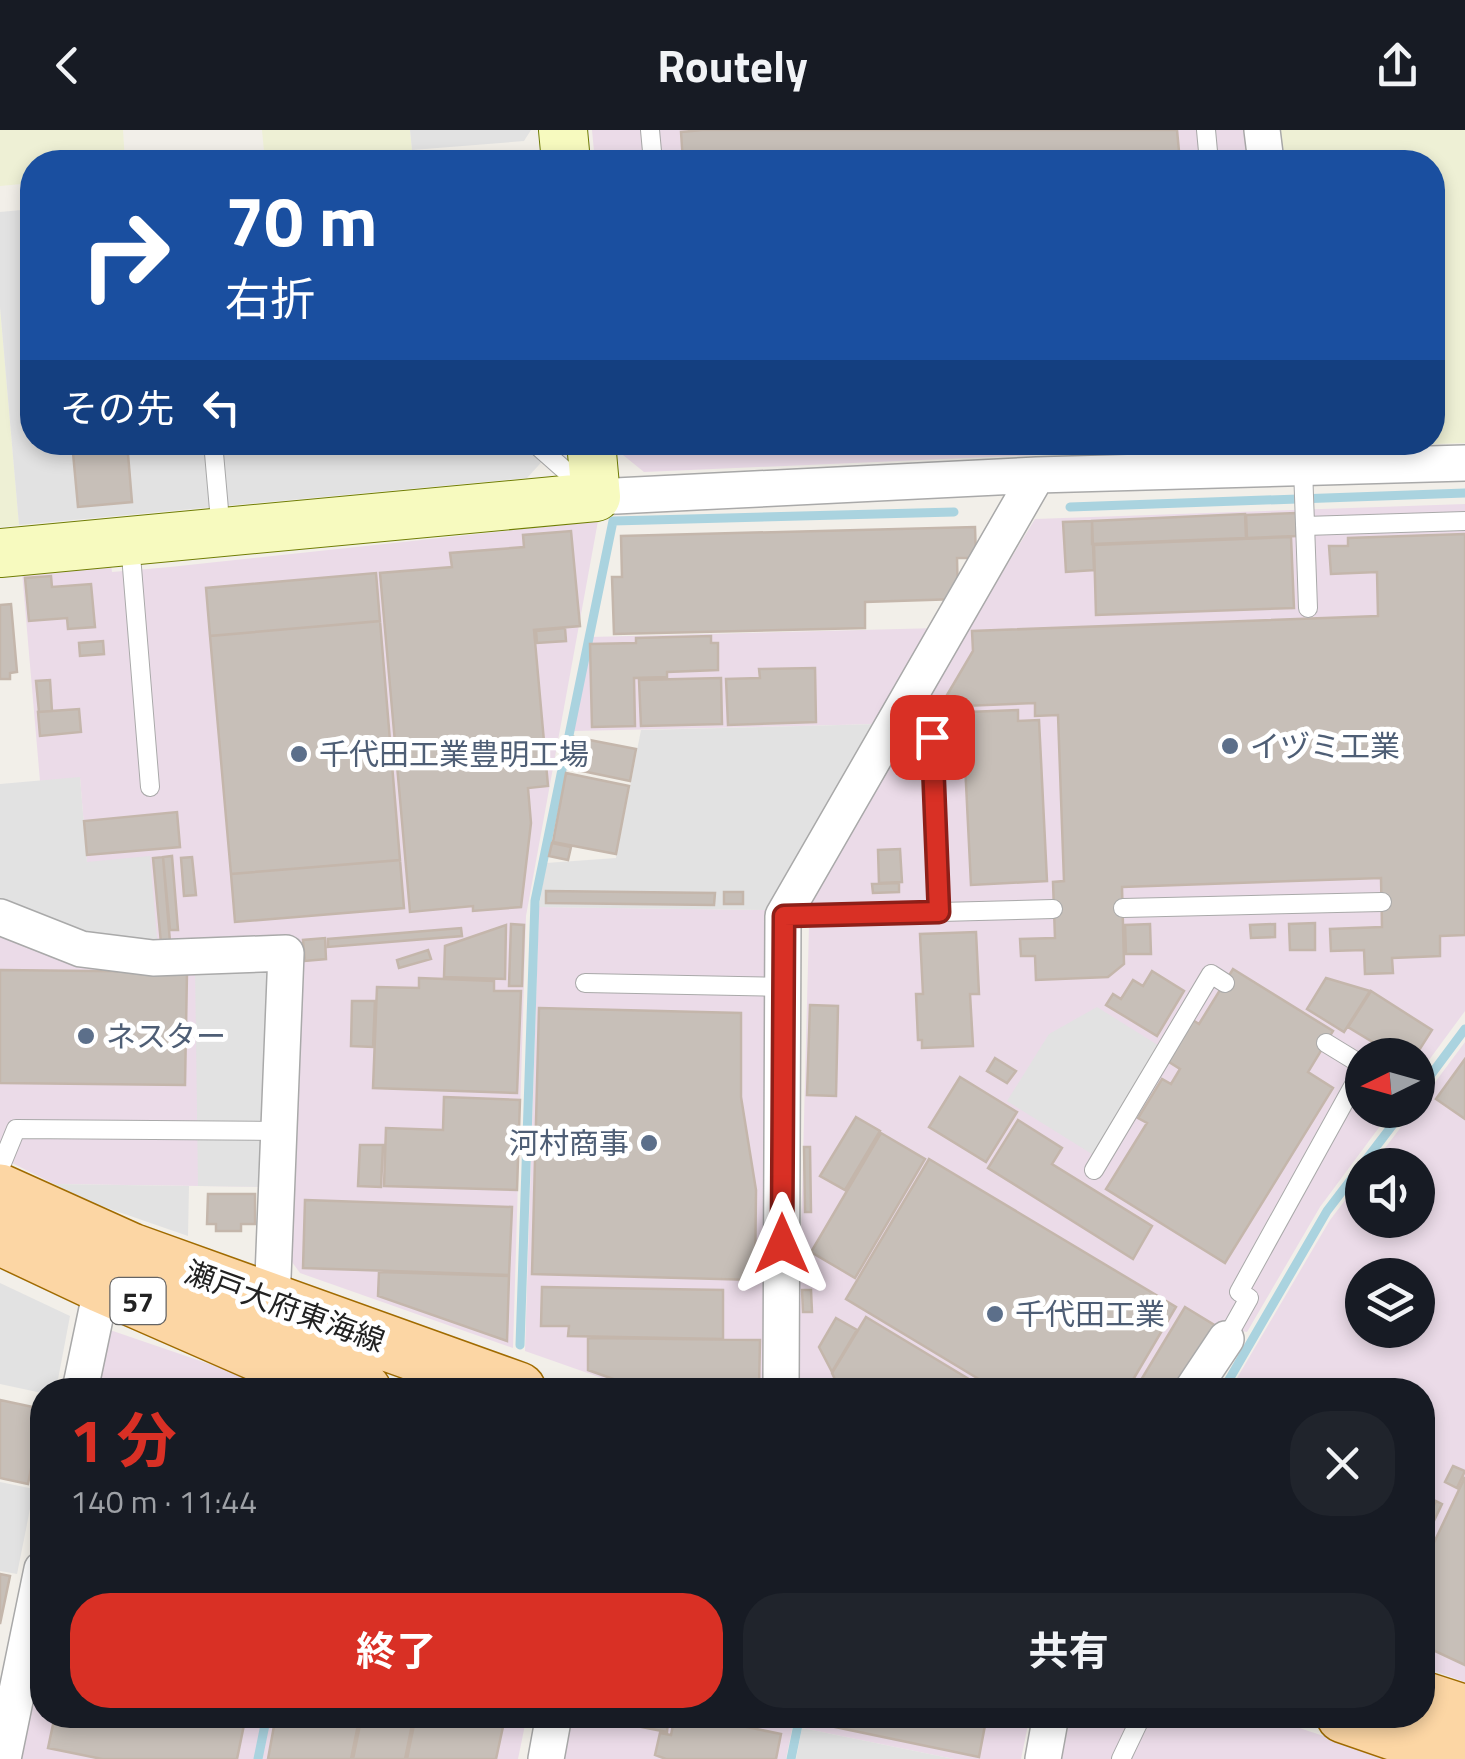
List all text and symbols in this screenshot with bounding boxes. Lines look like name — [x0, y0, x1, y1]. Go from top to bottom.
text: Routely — [657, 31, 808, 99]
icon: back — [40, 38, 95, 93]
icon: share — [1370, 38, 1425, 93]
text: 70 m — [225, 167, 378, 273]
icon: right — [60, 190, 190, 320]
text: 右折 — [225, 264, 315, 332]
text: その先 — [60, 379, 174, 437]
icon: left — [194, 380, 249, 435]
pin — [890, 695, 975, 780]
icon: arrive — [905, 710, 960, 765]
place label: イヅミ工業 — [1250, 723, 1400, 769]
place label: 千代田工業豊明工場 — [319, 731, 589, 777]
marker: イヅミ工業 — [1219, 735, 1241, 757]
marker: 千代田工業豊明工場 — [288, 743, 310, 765]
place label: ネスター — [106, 1013, 226, 1059]
marker: ネスター — [75, 1025, 97, 1047]
north arrow — [1345, 1038, 1435, 1128]
map controls — [1345, 1038, 1435, 1348]
place label: 河村商事 — [509, 1120, 629, 1166]
marker: 河村商事 — [638, 1132, 660, 1154]
button: sound — [1345, 1148, 1435, 1238]
position arrow — [730, 1192, 834, 1296]
street label: 瀬戸大府東海線 — [178, 1248, 392, 1364]
button: layers — [1345, 1258, 1435, 1348]
road number: 57 — [110, 1278, 166, 1324]
place label: 千代田工業 — [1015, 1291, 1165, 1337]
marker: 千代田工業 — [984, 1303, 1006, 1325]
text: 1 分 — [70, 1394, 177, 1485]
button: close — [1290, 1411, 1395, 1516]
text: 140 m · 11:44 — [70, 1477, 257, 1525]
button: 終了 — [70, 1593, 723, 1708]
button: 共有 — [743, 1593, 1395, 1708]

